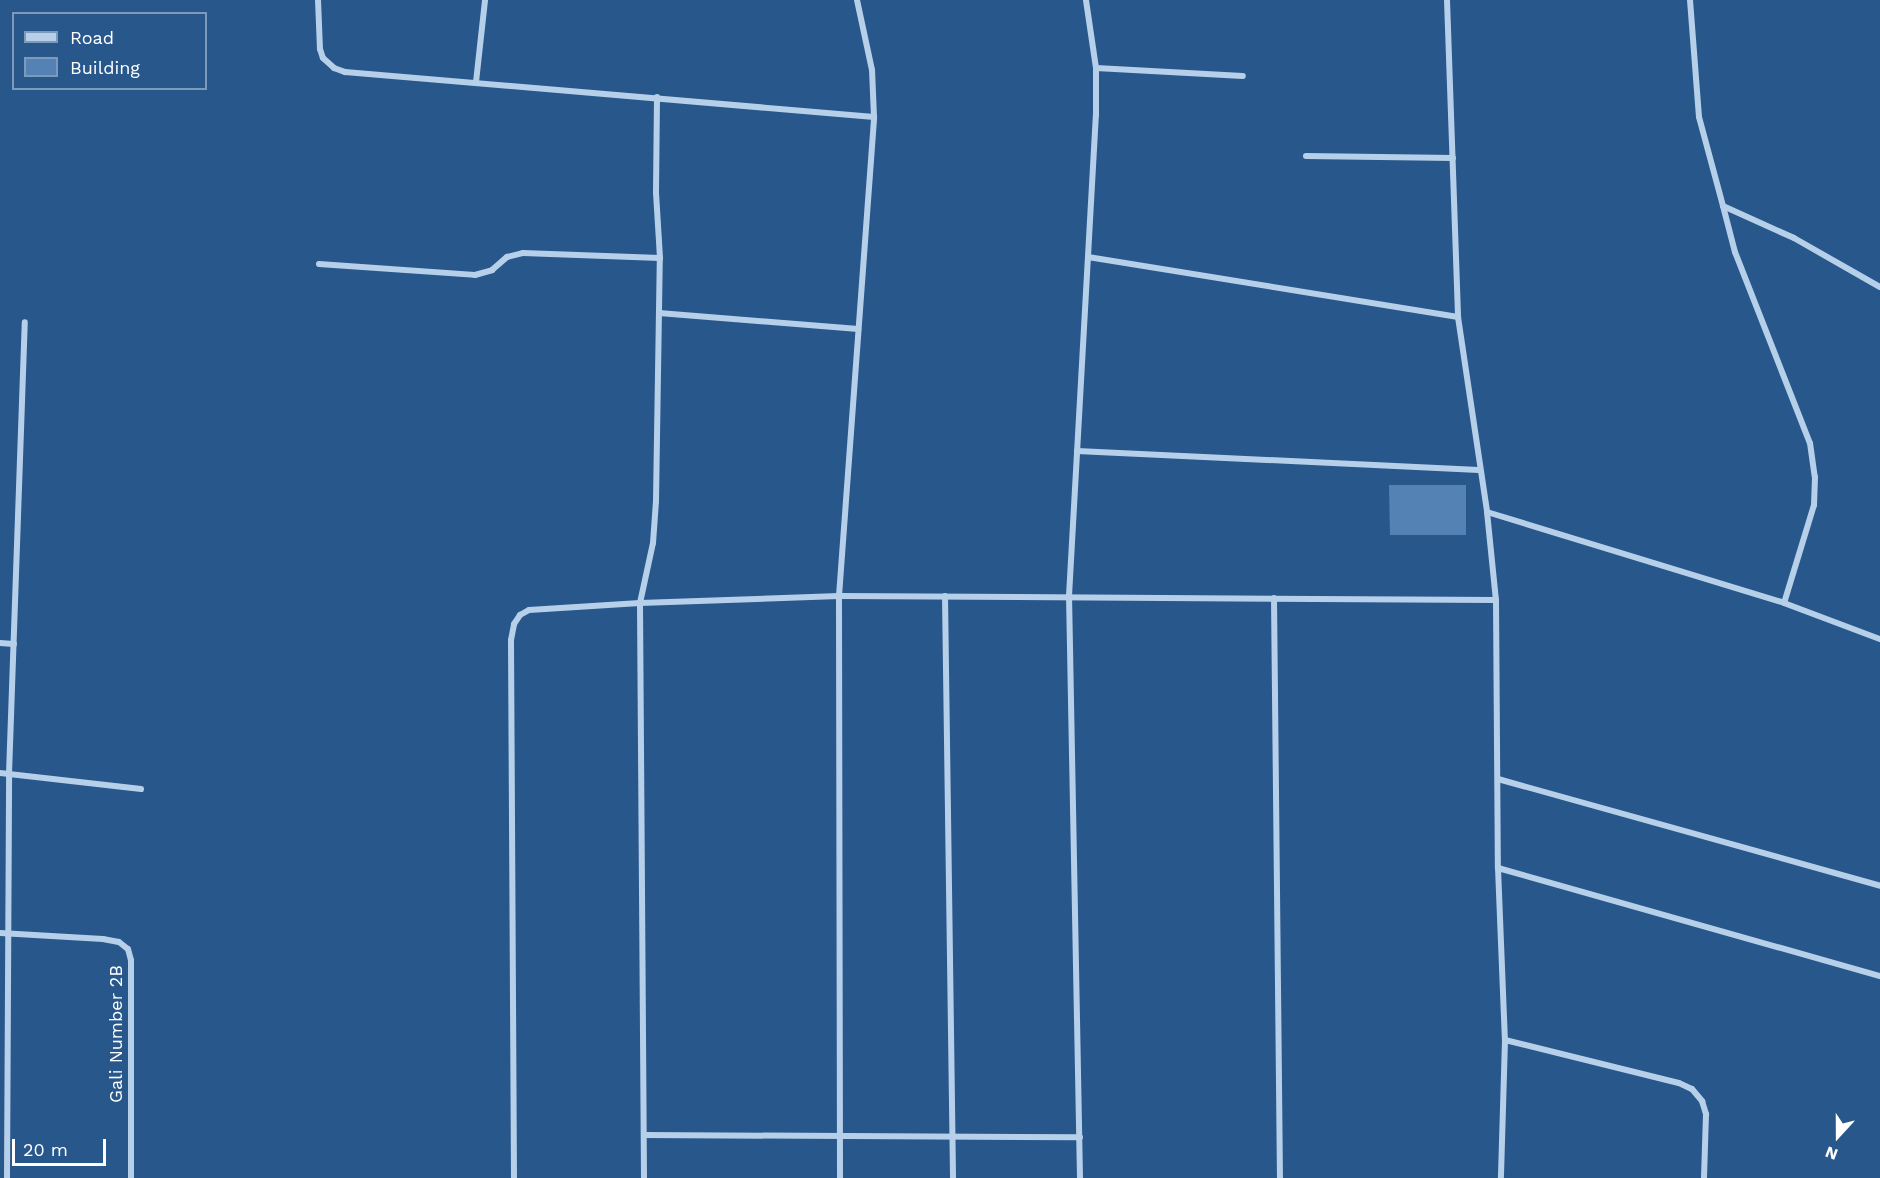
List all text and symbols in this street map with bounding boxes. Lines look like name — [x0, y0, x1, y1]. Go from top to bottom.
legend — [12, 12, 207, 90]
text: Road — [70, 27, 114, 48]
text: Building — [70, 57, 140, 78]
street label: Gali Number 2B — [105, 965, 127, 1103]
north arrow — [1808, 1106, 1868, 1166]
scale bar — [15, 1127, 110, 1165]
text: 20 m — [23, 1139, 68, 1160]
text: N — [1822, 1142, 1840, 1164]

